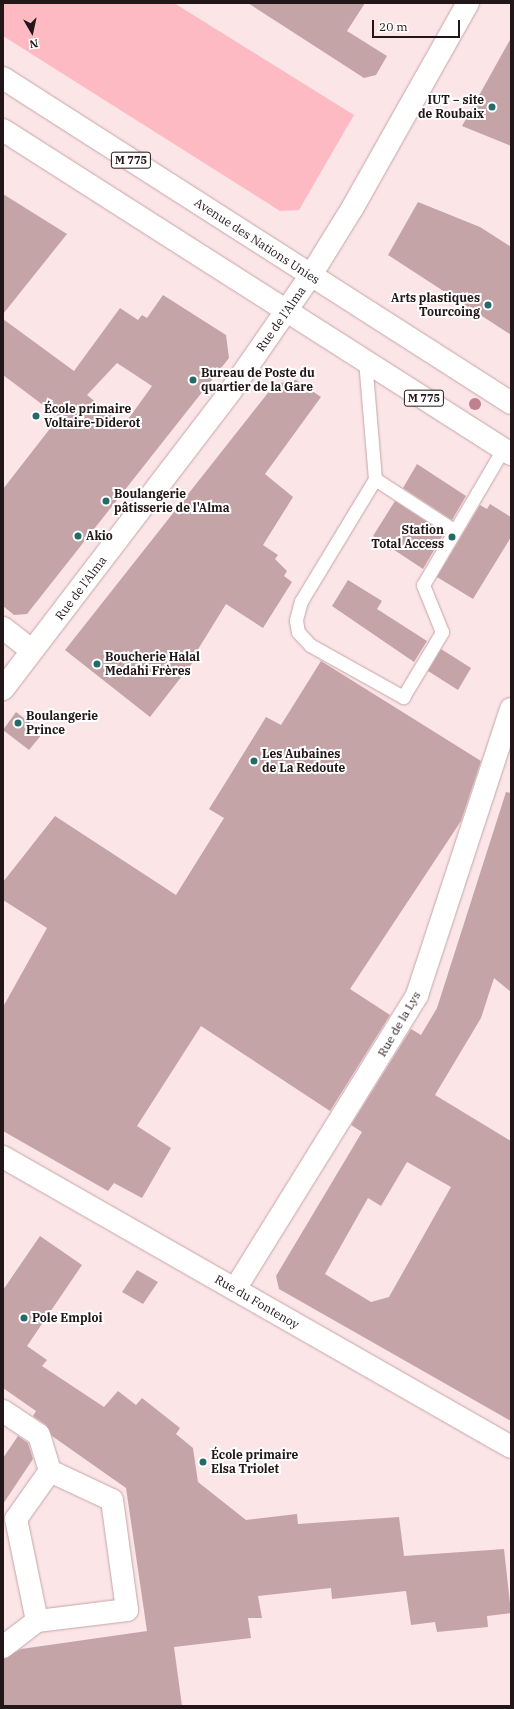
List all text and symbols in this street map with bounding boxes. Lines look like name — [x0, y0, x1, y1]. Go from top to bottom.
north arrow — [12, 12, 52, 52]
scale bar — [374, 12, 462, 38]
text: 20 m — [379, 19, 408, 34]
text: N — [28, 36, 39, 51]
place label: IUT − site de Roubaix — [418, 93, 484, 121]
marker: IUT − site de Roubaix — [487, 102, 497, 112]
road number: M 775 — [110, 151, 152, 169]
street label: Avenue des Nations Unies — [192, 195, 322, 287]
street label: Rue de l'Alma — [253, 284, 309, 354]
place label: Arts plastiques Tourcoing — [391, 291, 480, 319]
marker: Arts plastiques Tourcoing — [483, 300, 493, 310]
place label: Bureau de Poste du quartier de la Gare — [201, 366, 315, 394]
marker: Bureau de Poste du quartier de la Gare — [188, 375, 198, 385]
road number: M 775 — [403, 389, 445, 407]
place label: École primaire Voltaire-Diderot — [44, 402, 140, 430]
marker: École primaire Voltaire-Diderot — [31, 411, 41, 421]
place label: Boulangerie pâtisserie de l'Alma — [114, 487, 230, 515]
marker: Boulangerie pâtisserie de l'Alma — [101, 496, 111, 506]
place label: Station Total Access — [371, 523, 444, 551]
place label: Akio — [86, 529, 113, 543]
marker: Akio — [73, 531, 83, 541]
marker: Station Total Access — [447, 532, 457, 542]
street label: Rue de l'Alma — [52, 553, 110, 623]
place label: Boucherie Halal Medahi Frères — [105, 650, 200, 678]
marker: Boucherie Halal Medahi Frères — [92, 659, 102, 669]
place label: Boulangerie Prince — [26, 709, 98, 737]
marker: Boulangerie Prince — [13, 718, 23, 728]
place label: Les Aubaines de La Redoute — [262, 747, 345, 775]
marker: Les Aubaines de La Redoute — [249, 756, 259, 766]
street label: Rue de la Lys — [375, 989, 423, 1059]
street label: Rue du Fontenoy — [212, 1272, 302, 1332]
place label: Pole Emploi — [32, 1311, 102, 1325]
marker: Pole Emploi — [19, 1313, 29, 1323]
place label: École primaire Elsa Triolet — [211, 1448, 298, 1476]
marker: École primaire Elsa Triolet — [198, 1457, 208, 1467]

